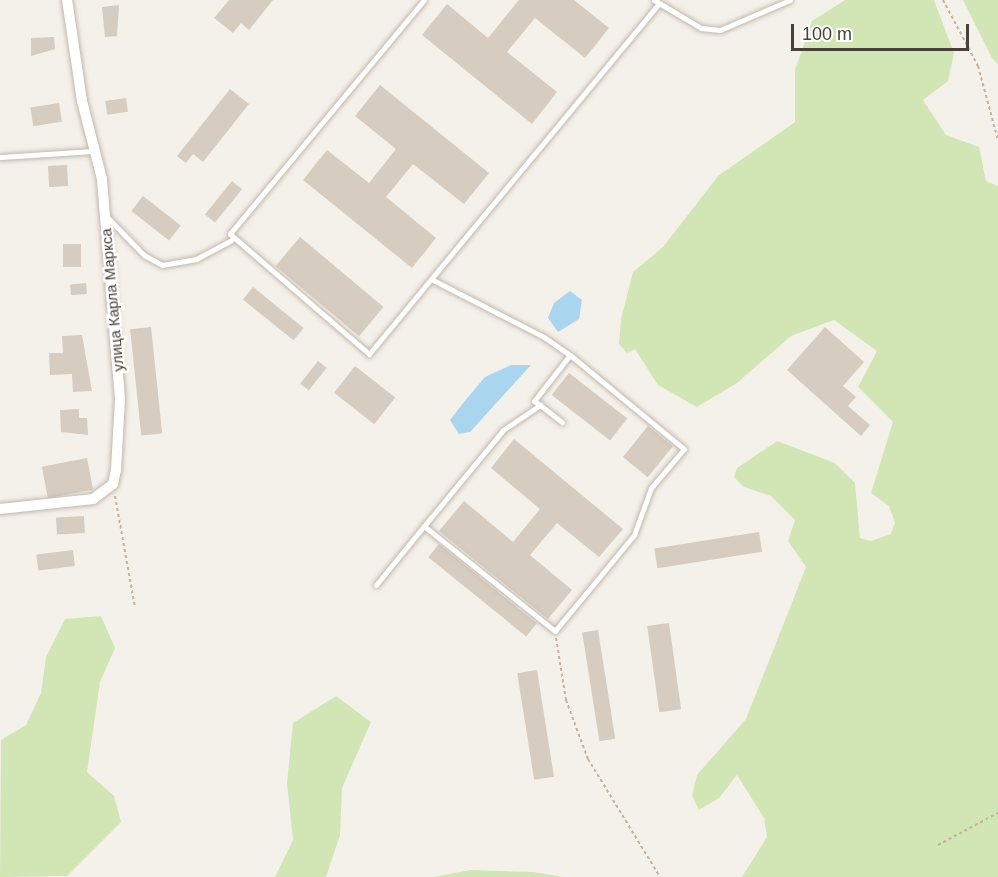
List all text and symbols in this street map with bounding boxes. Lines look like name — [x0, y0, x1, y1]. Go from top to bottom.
scale bar — [794, 12, 972, 50]
text: 100 m — [802, 24, 852, 44]
street label: улица Карла Маркса — [97, 228, 127, 372]

